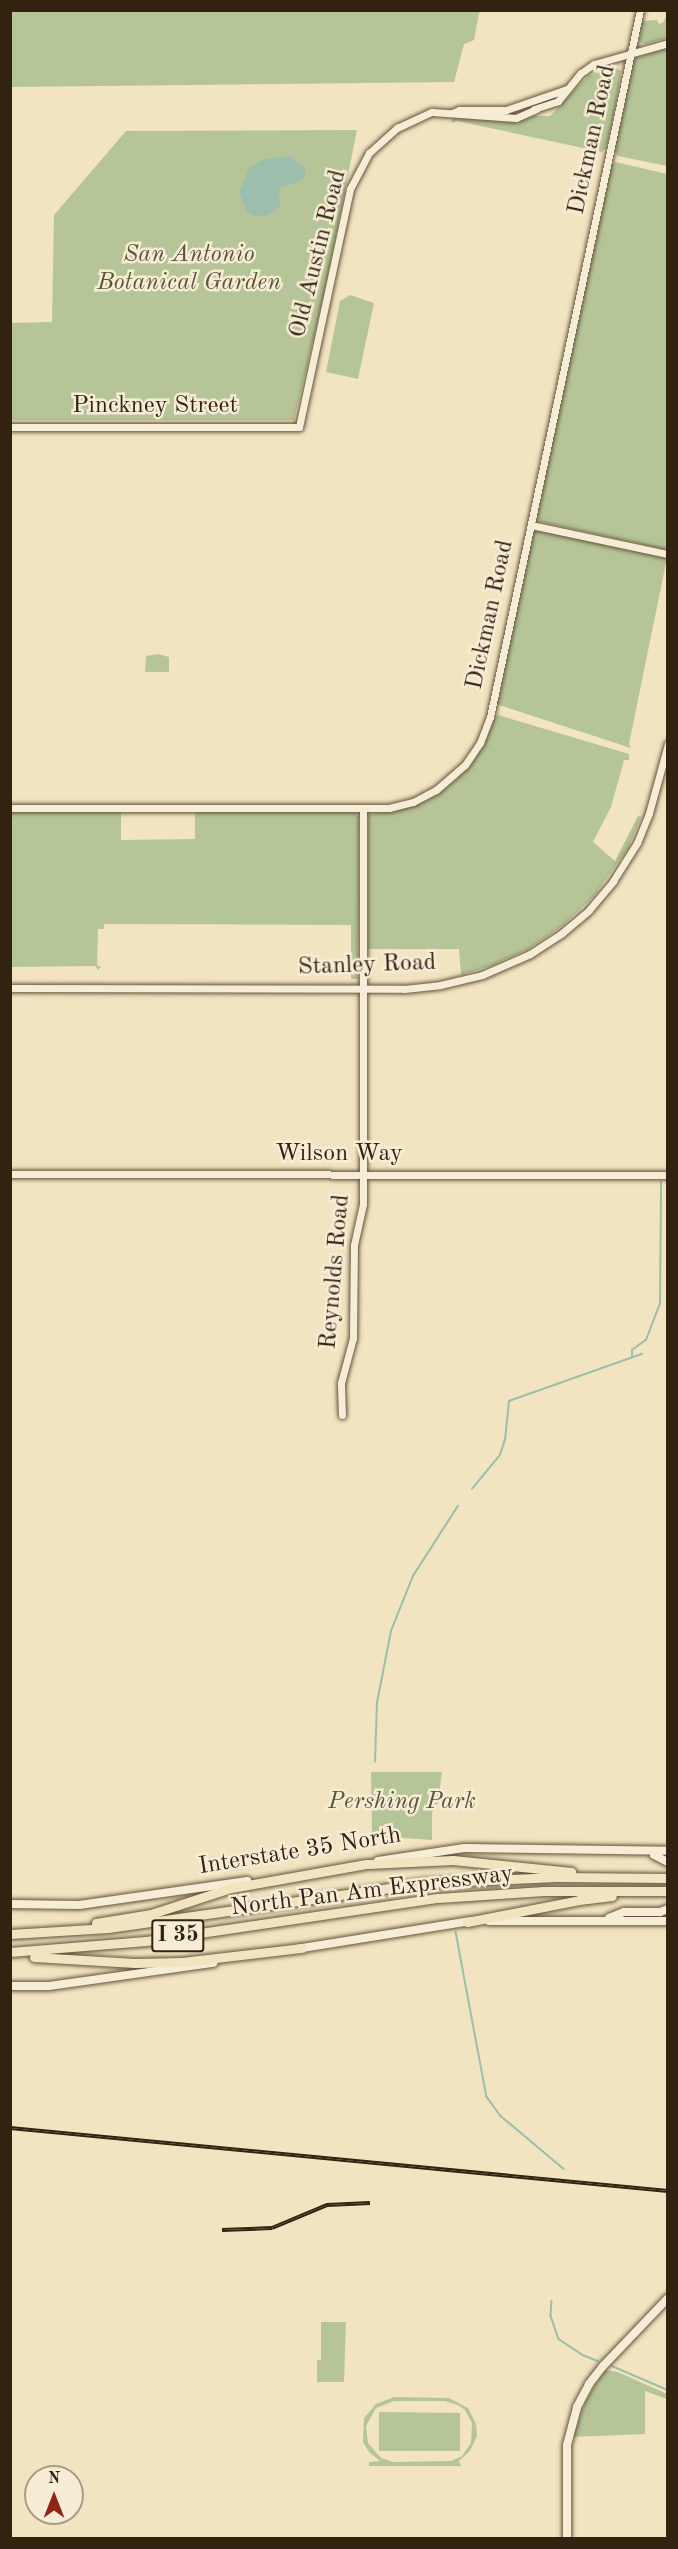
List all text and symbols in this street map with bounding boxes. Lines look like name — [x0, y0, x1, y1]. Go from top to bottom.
street label: Dickman Road — [563, 63, 623, 217]
street label: Old Austin Road — [284, 167, 354, 341]
park label: San Antonio Botanical Garden — [97, 242, 281, 298]
street label: Pinckney Street — [72, 393, 238, 421]
street label: Dickman Road — [461, 538, 521, 692]
street label: Stanley Road — [297, 949, 437, 983]
street label: Wilson Way — [275, 1141, 403, 1169]
street label: Reynolds Road — [315, 1193, 357, 1351]
park label: Pershing Park — [328, 1789, 476, 1817]
street label: Interstate 35 North — [197, 1822, 403, 1882]
street label: North Pan Am Expressway — [229, 1860, 515, 1924]
road number: I 35 — [151, 1917, 205, 1955]
north arrow — [24, 2465, 84, 2525]
text: N — [48, 2471, 60, 2487]

